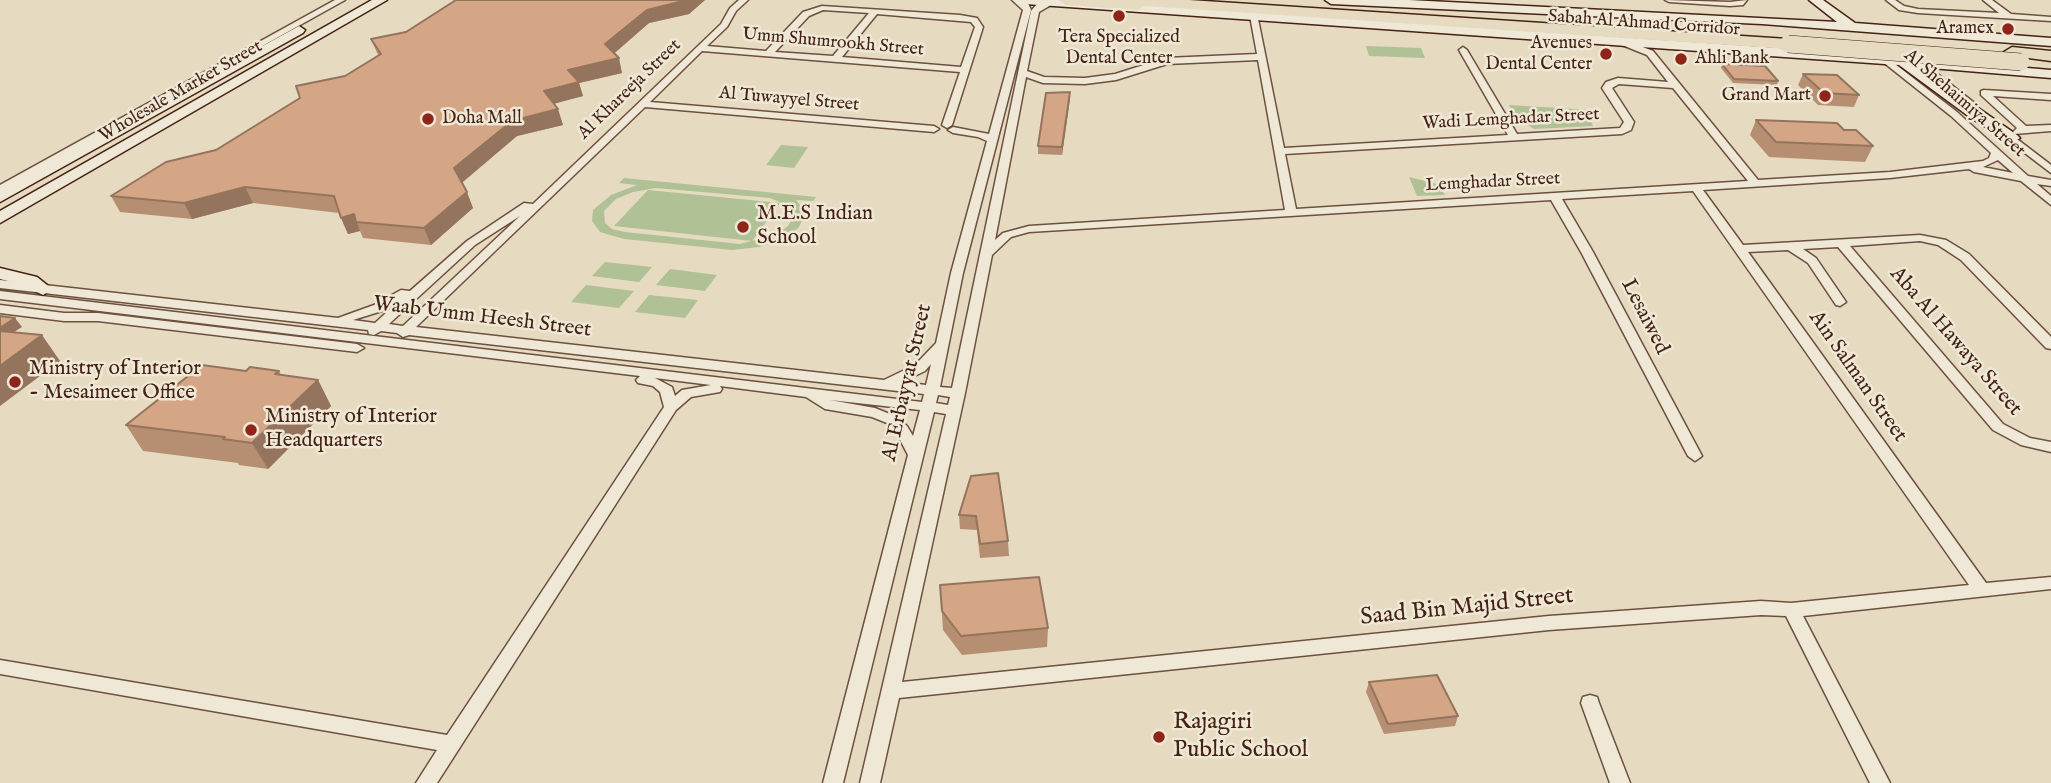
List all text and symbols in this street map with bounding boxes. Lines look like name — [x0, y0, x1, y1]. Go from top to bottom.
street label: Sabah Al Ahmad Corridor — [1547, 7, 1741, 41]
marker: Tera Specialized Dental Center — [1111, 8, 1127, 24]
place label: Aramex — [1937, 18, 1994, 40]
marker: Aramex — [2000, 21, 2016, 37]
street label: Umm Shumrookh Street — [741, 24, 925, 62]
place label: Tera Specialized Dental Center — [1058, 27, 1180, 70]
place label: Avenues Dental Center — [1485, 33, 1592, 76]
street label: Al Khareeja Street — [574, 35, 686, 145]
street label: Wholesale Market Street — [95, 36, 267, 148]
street label: Al Shehaimiya Street — [1899, 45, 2029, 163]
marker: Avenues Dental Center — [1598, 46, 1614, 62]
place label: Ahli Bank — [1695, 48, 1769, 70]
marker: Ahli Bank — [1673, 51, 1689, 67]
street label: Al Tuwayyel Street — [718, 83, 860, 117]
place label: Grand Mart — [1722, 85, 1811, 107]
marker: Grand Mart — [1817, 88, 1833, 104]
street label: Wadi Lemghadar Street — [1422, 105, 1600, 135]
place label: Doha Mall — [442, 108, 522, 130]
marker: Doha Mall — [420, 111, 436, 127]
street label: Lemghadar Street — [1425, 169, 1561, 197]
place label: M.E.S Indian School — [757, 202, 873, 252]
marker: M.E.S Indian School — [735, 219, 751, 235]
street label: Aba Al Hawaya Street — [1883, 262, 2027, 422]
street label: Lesaiwed — [1614, 275, 1674, 359]
street label: Waab Umm Heesh Street — [372, 292, 592, 344]
street label: Al Erbayyat Street — [878, 302, 938, 464]
street label: Ain Salman Street — [1802, 307, 1912, 447]
place label: Ministry of Interior - Mesaimeer Office — [29, 357, 201, 407]
marker: Ministry of Interior - Mesaimeer Office — [7, 374, 23, 390]
place label: Ministry of Interior Headquarters — [265, 405, 437, 455]
marker: Ministry of Interior Headquarters — [243, 422, 259, 438]
street label: Saad Bin Majid Street — [1359, 582, 1575, 634]
place label: Rajagiri Public School — [1173, 709, 1308, 765]
marker: Rajagiri Public School — [1151, 729, 1167, 745]

